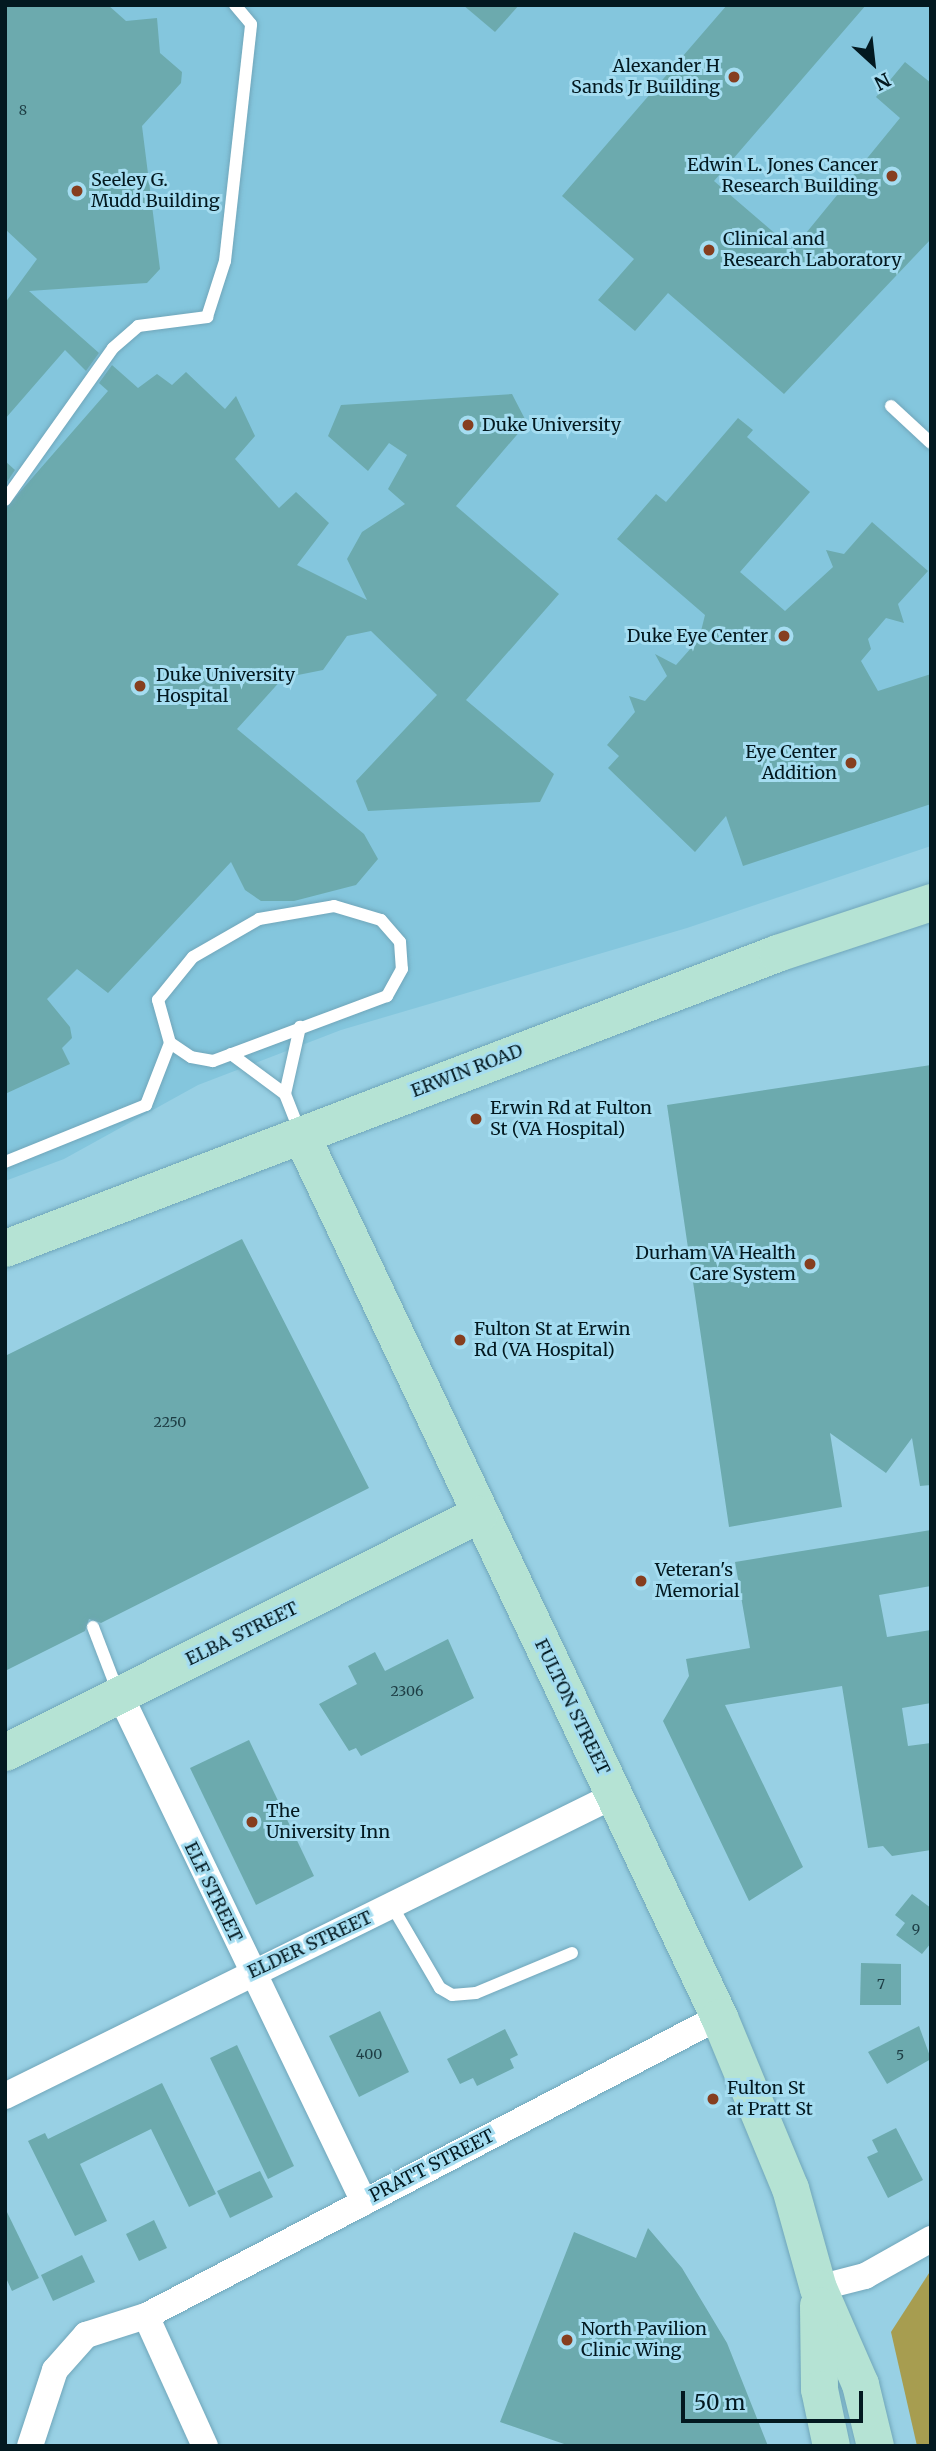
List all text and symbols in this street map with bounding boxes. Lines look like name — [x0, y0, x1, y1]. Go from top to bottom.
north arrow — [838, 28, 908, 98]
place label: Alexander H Sands Jr Building — [571, 56, 720, 98]
text: N — [870, 68, 895, 96]
marker: Alexander H Sands Jr Building — [726, 69, 742, 85]
house number: 8 — [19, 102, 27, 118]
place label: Edwin L. Jones Cancer Research Building — [687, 155, 878, 198]
marker: Edwin L. Jones Cancer Research Building — [884, 168, 900, 184]
place label: Seeley G. Mudd Building — [91, 170, 220, 212]
marker: Seeley G. Mudd Building — [69, 183, 85, 199]
place label: Clinical and Research Laboratory — [723, 229, 902, 272]
marker: Clinical and Research Laboratory — [701, 242, 717, 258]
place label: Duke University — [482, 414, 621, 436]
marker: Duke University — [460, 417, 476, 433]
place label: Duke Eye Center — [627, 625, 768, 647]
marker: Duke Eye Center — [774, 626, 794, 646]
place label: Duke University Hospital — [156, 665, 295, 708]
marker: Duke University Hospital — [130, 676, 150, 696]
place label: Eye Center Addition — [745, 742, 837, 784]
marker: Eye Center Addition — [843, 755, 859, 771]
street label: ERWIN ROAD — [408, 1040, 526, 1102]
place label: Erwin Rd at Fulton St (VA Hospital) — [490, 1098, 652, 1140]
marker: Erwin Rd at Fulton St (VA Hospital) — [468, 1111, 484, 1127]
place label: Durham VA Health Care System — [635, 1243, 796, 1286]
marker: Durham VA Health Care System — [802, 1256, 818, 1272]
place label: Fulton St at Erwin Rd (VA Hospital) — [474, 1319, 630, 1362]
marker: Fulton St at Erwin Rd (VA Hospital) — [452, 1332, 468, 1348]
house number: 2250 — [154, 1414, 186, 1430]
place label: Veteran's Memorial — [655, 1560, 740, 1602]
marker: Veteran's Memorial — [633, 1573, 649, 1589]
street label: ELBA STREET — [182, 1597, 302, 1671]
street label: FULTON STREET — [530, 1636, 614, 1778]
house number: 2306 — [390, 1683, 424, 1699]
place label: The University Inn — [266, 1801, 390, 1843]
marker: The University Inn — [244, 1814, 260, 1830]
street label: ELF STREET — [179, 1838, 247, 1946]
street label: ELDER STREET — [244, 1907, 376, 1983]
house number: 9 — [912, 1921, 920, 1937]
house number: 7 — [877, 1976, 885, 1992]
house number: 400 — [356, 2046, 382, 2062]
house number: 5 — [896, 2047, 904, 2063]
place label: Fulton St at Pratt St — [727, 2078, 813, 2120]
marker: Fulton St at Pratt St — [705, 2091, 721, 2107]
street label: PRATT STREET — [366, 2125, 498, 2207]
place label: North Pavilion Clinic Wing — [581, 2319, 707, 2362]
marker: North Pavilion Clinic Wing — [559, 2332, 575, 2348]
scale bar — [684, 2378, 866, 2422]
text: 50 m — [694, 2389, 745, 2416]

